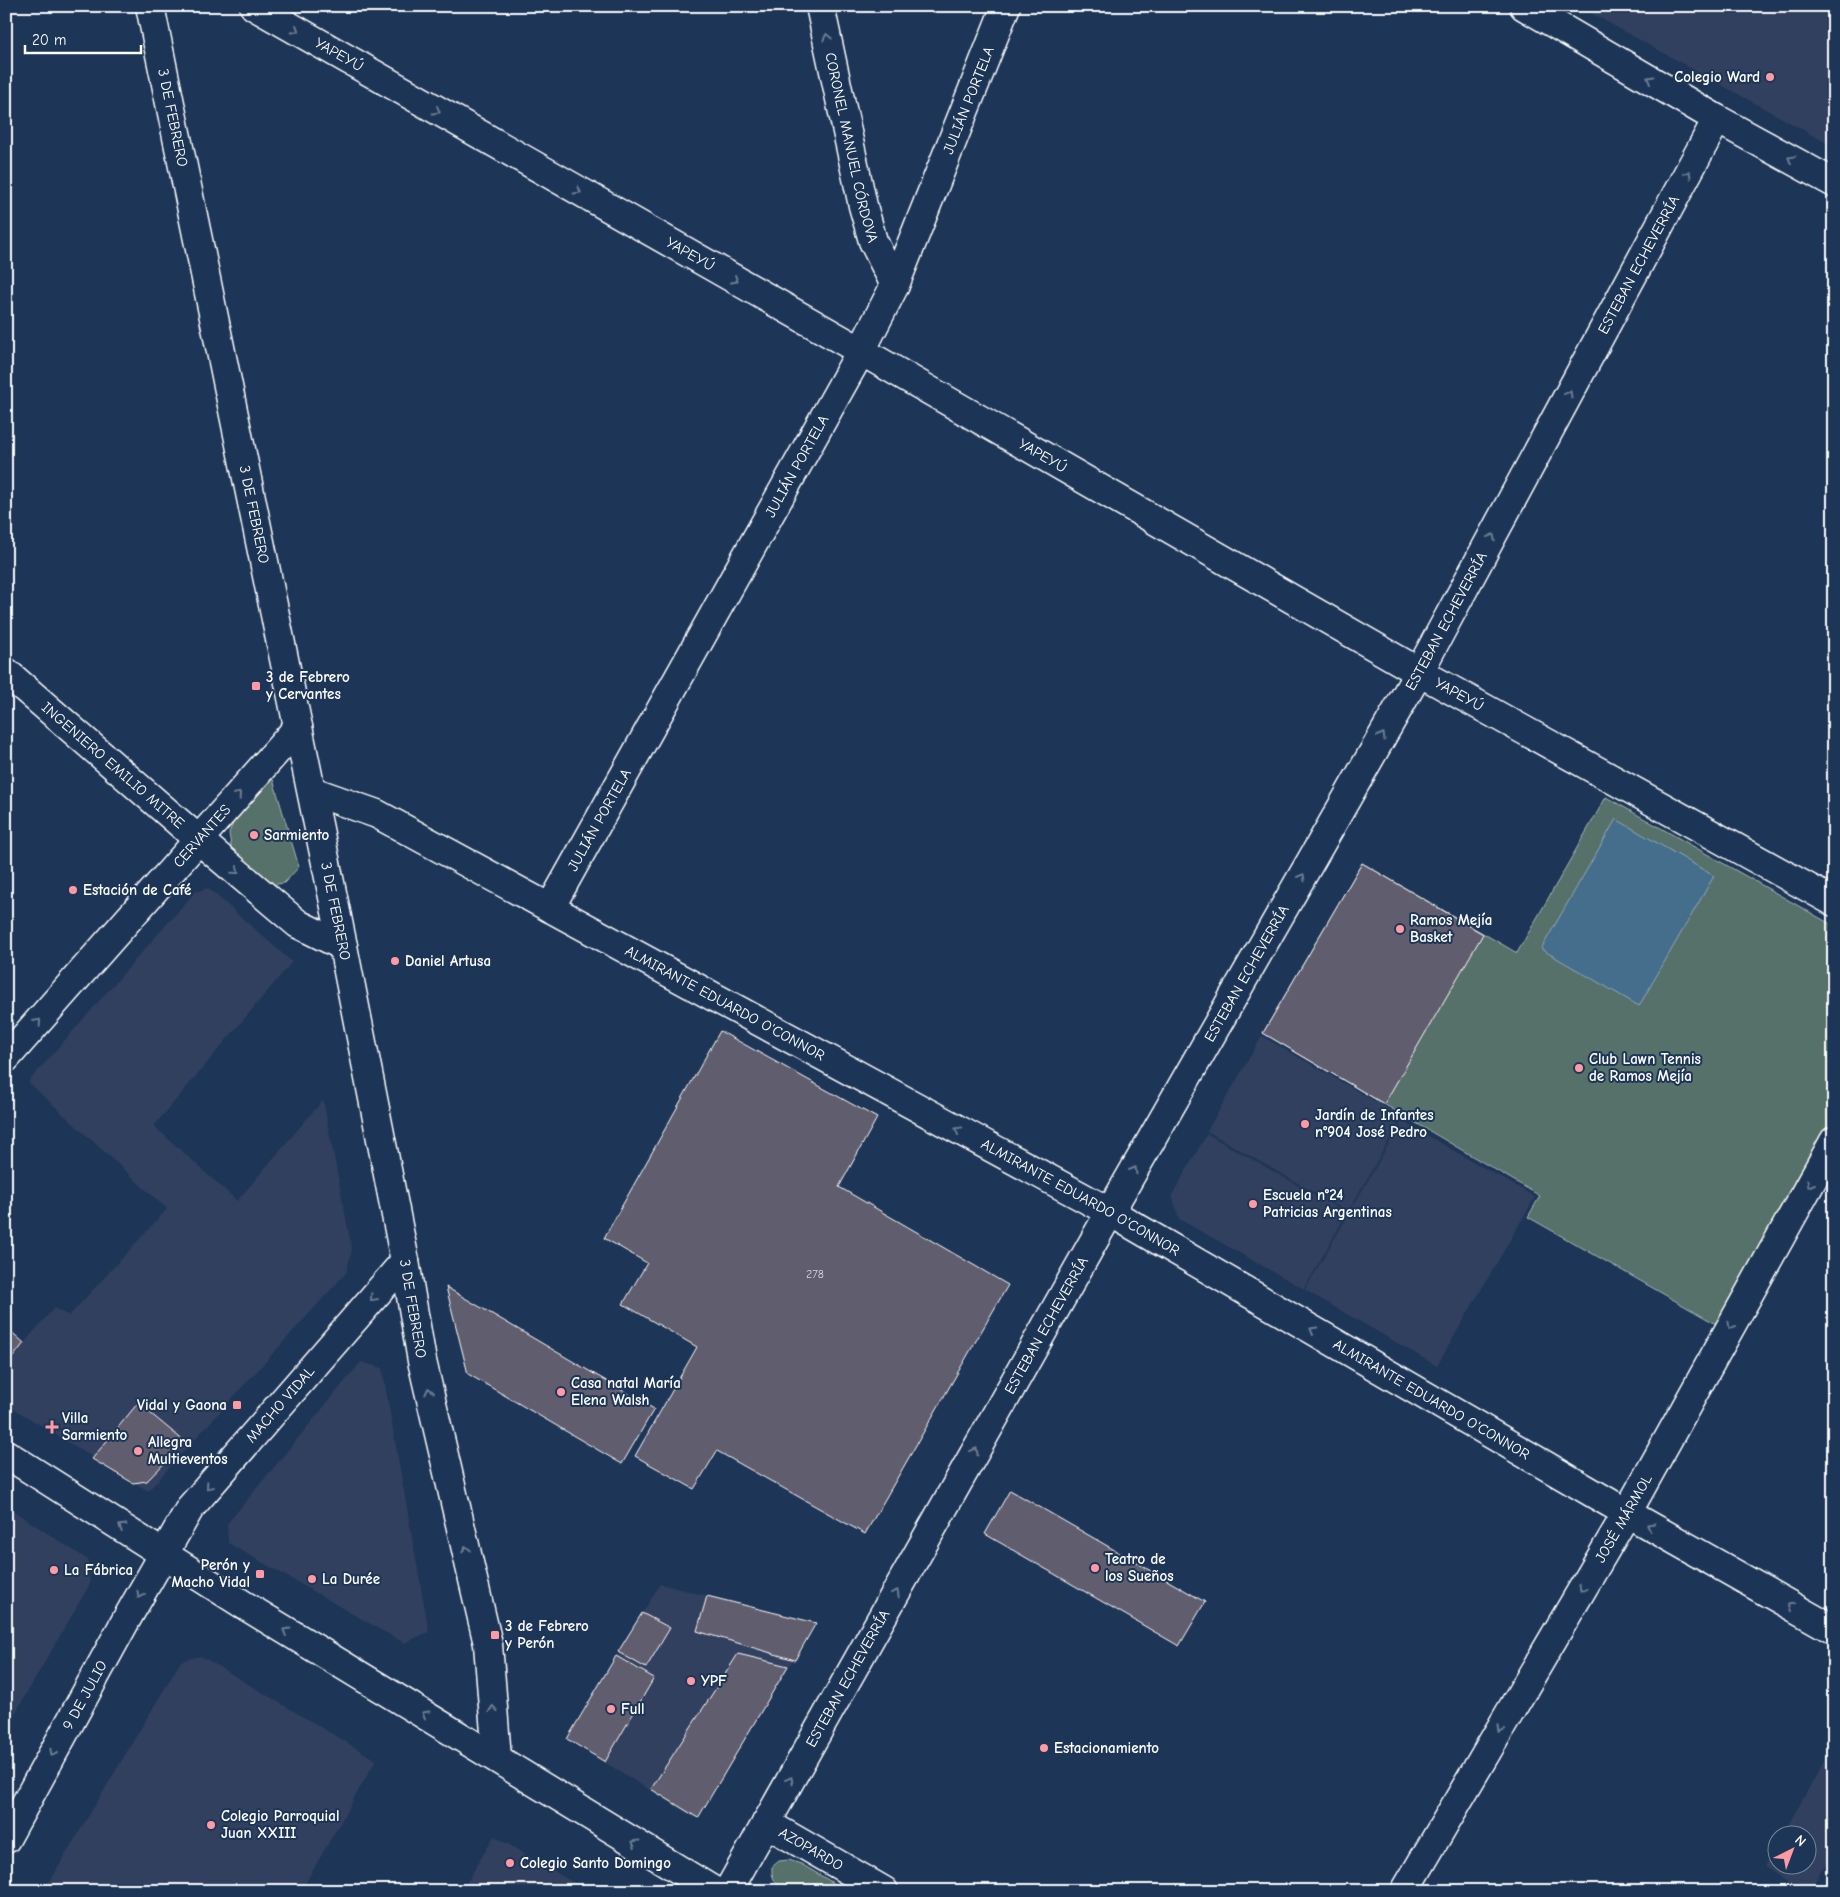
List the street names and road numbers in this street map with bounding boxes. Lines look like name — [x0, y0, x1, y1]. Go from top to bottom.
street label: YAPEYÚ — [312, 34, 367, 75]
street label: JULIÁN PORTELA — [939, 44, 998, 157]
street label: CORONEL MANUEL CÓRDOVA — [821, 51, 882, 245]
street label: 3 DE FEBRERO — [154, 67, 192, 168]
street label: ESTEBAN ECHEVERRÍA — [1594, 192, 1683, 337]
street label: YAPEYÚ — [663, 233, 718, 275]
street label: JULIÁN PORTELA — [761, 412, 833, 520]
street label: YAPEYÚ — [1015, 435, 1071, 477]
street label: 3 DE FEBRERO — [236, 464, 273, 565]
street label: ESTEBAN ECHEVERRÍA — [1401, 549, 1491, 694]
street label: YAPEYÚ — [1432, 674, 1487, 715]
street label: INGENIERO EMILIO MITRE — [38, 698, 188, 832]
street label: JULIÁN PORTELA — [564, 765, 635, 874]
street label: CERVANTES — [169, 801, 234, 871]
street label: 3 DE FEBRERO — [317, 860, 355, 962]
street label: ESTEBAN ECHEVERRÍA — [1200, 901, 1293, 1045]
street label: ALMIRANTE EDUARDO O'CONNOR — [622, 942, 828, 1064]
street label: ALMIRANTE EDUARDO O'CONNOR — [978, 1135, 1183, 1260]
street label: ESTEBAN ECHEVERRÍA — [1000, 1253, 1092, 1397]
street label: 3 DE FEBRERO — [396, 1258, 430, 1359]
street label: ALMIRANTE EDUARDO O'CONNOR — [1330, 1335, 1533, 1463]
street label: MACHO VIDAL — [242, 1362, 319, 1446]
street label: JOSÉ MÁRMOL — [1591, 1471, 1656, 1566]
street label: ESTEBAN ECHEVERRÍA — [802, 1606, 894, 1750]
street label: 9 DE JULIO — [59, 1657, 111, 1733]
street label: AZOPARDO — [776, 1823, 846, 1875]

